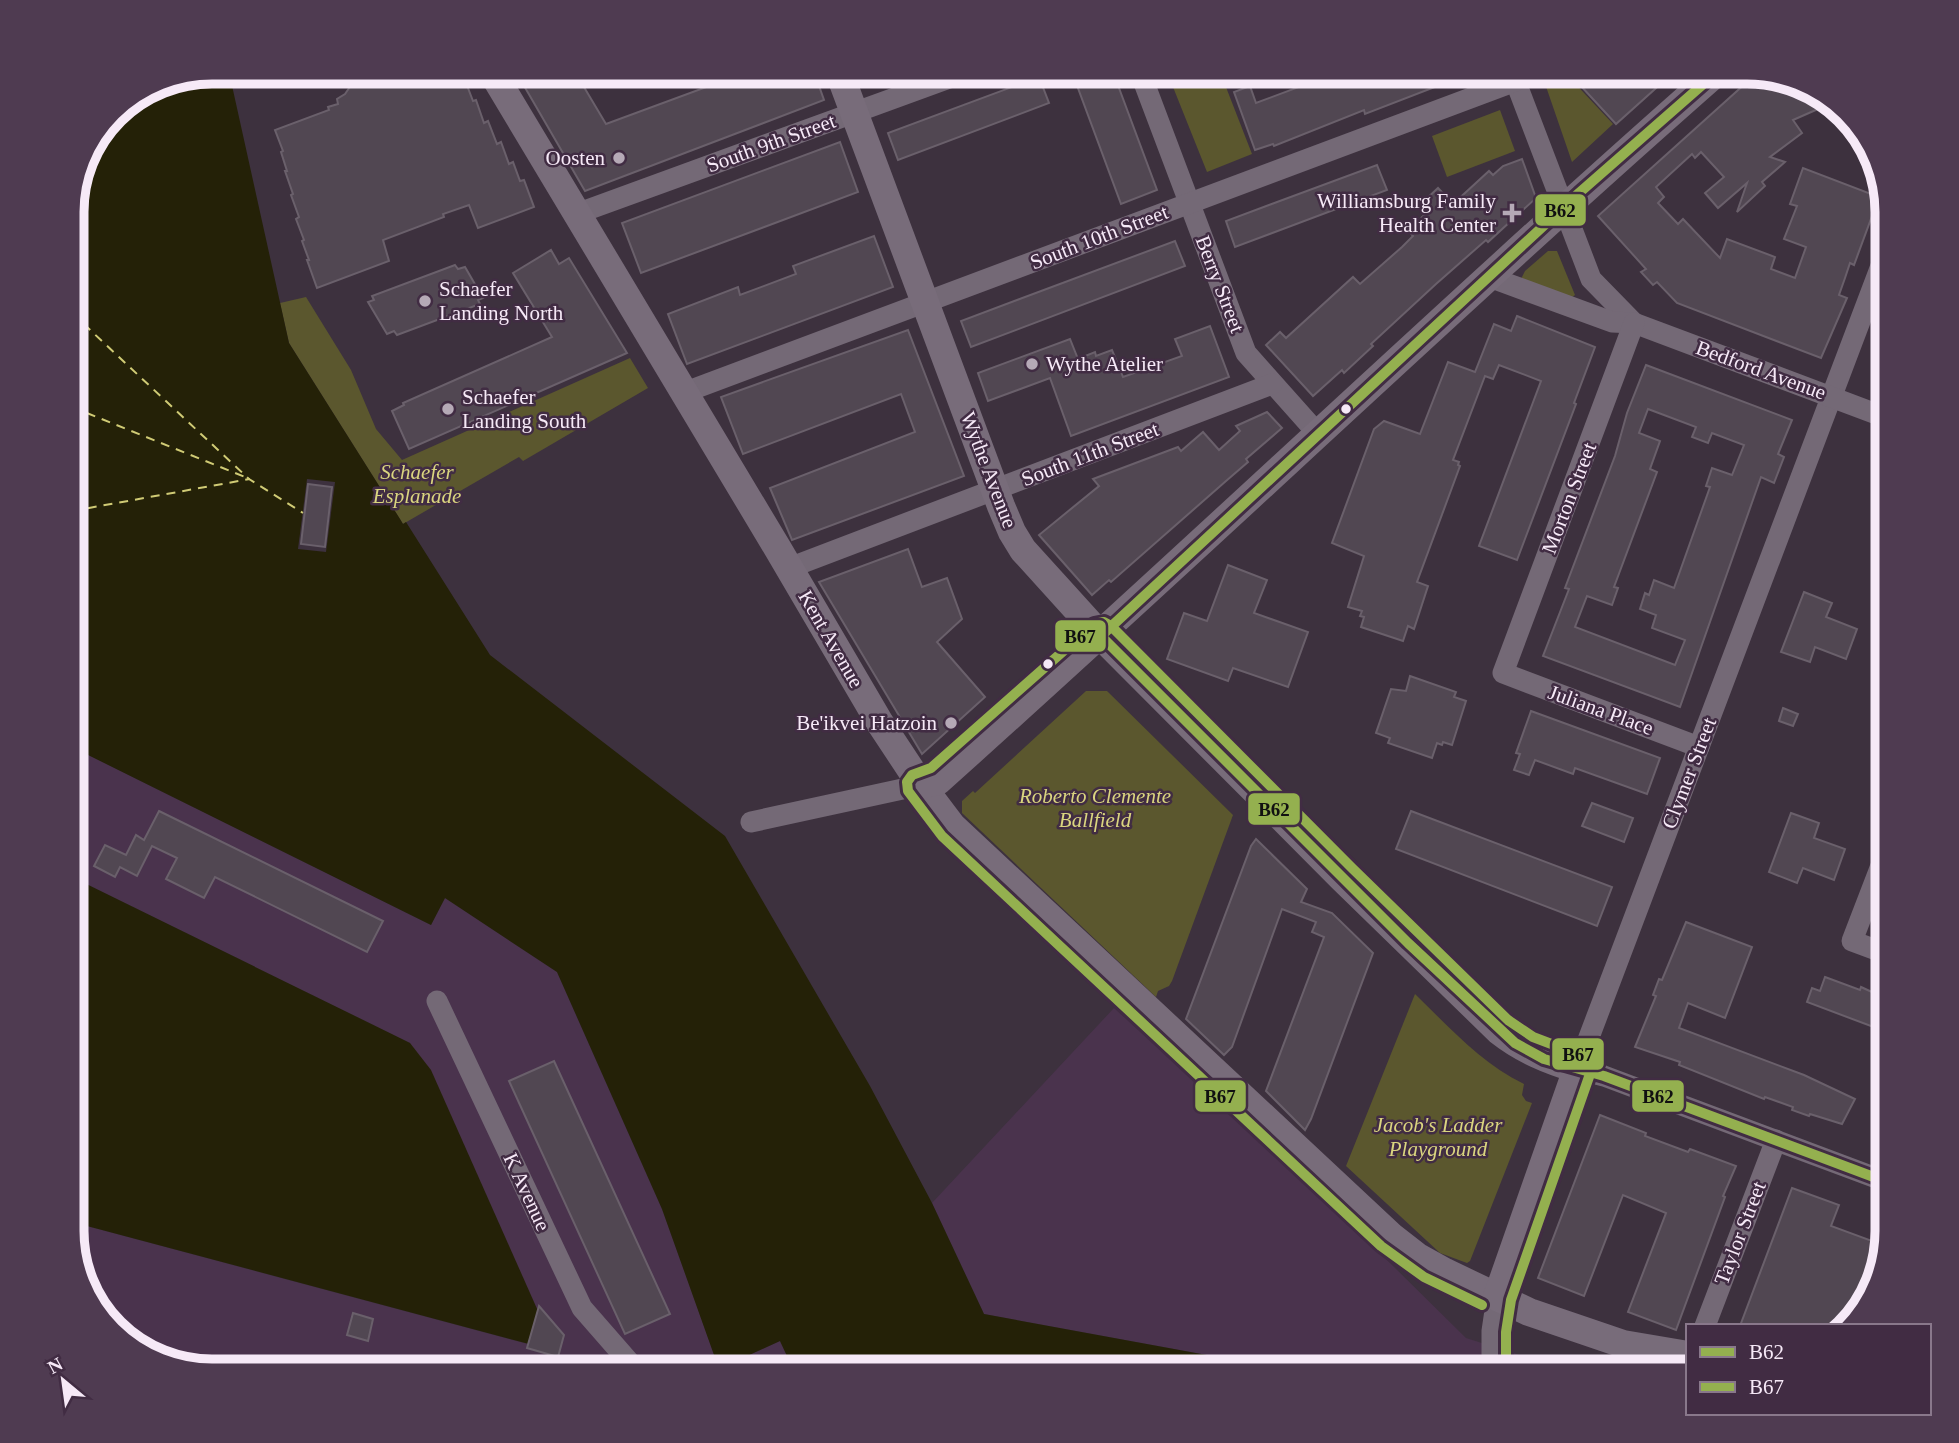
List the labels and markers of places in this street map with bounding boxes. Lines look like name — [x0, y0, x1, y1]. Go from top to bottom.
place label: Oosten — [546, 146, 605, 170]
marker: Oosten — [611, 150, 627, 166]
place label: Williamsburg Family Health Center — [1317, 189, 1496, 237]
marker: Williamsburg Family Health Center — [1502, 203, 1522, 223]
place label: Schaefer Landing North — [439, 277, 564, 325]
marker: Schaefer Landing North — [417, 293, 433, 309]
place label: Wythe Atelier — [1046, 352, 1163, 376]
marker: Wythe Atelier — [1024, 356, 1040, 372]
place label: Schaefer Landing South — [462, 385, 587, 433]
marker: Schaefer Landing South — [440, 401, 456, 417]
unlabelled marker — [1339, 402, 1353, 416]
unlabelled marker — [1041, 657, 1055, 671]
place label: Be'ikvei Hatzoin — [796, 711, 937, 735]
marker: Be'ikvei Hatzoin — [943, 715, 959, 731]

